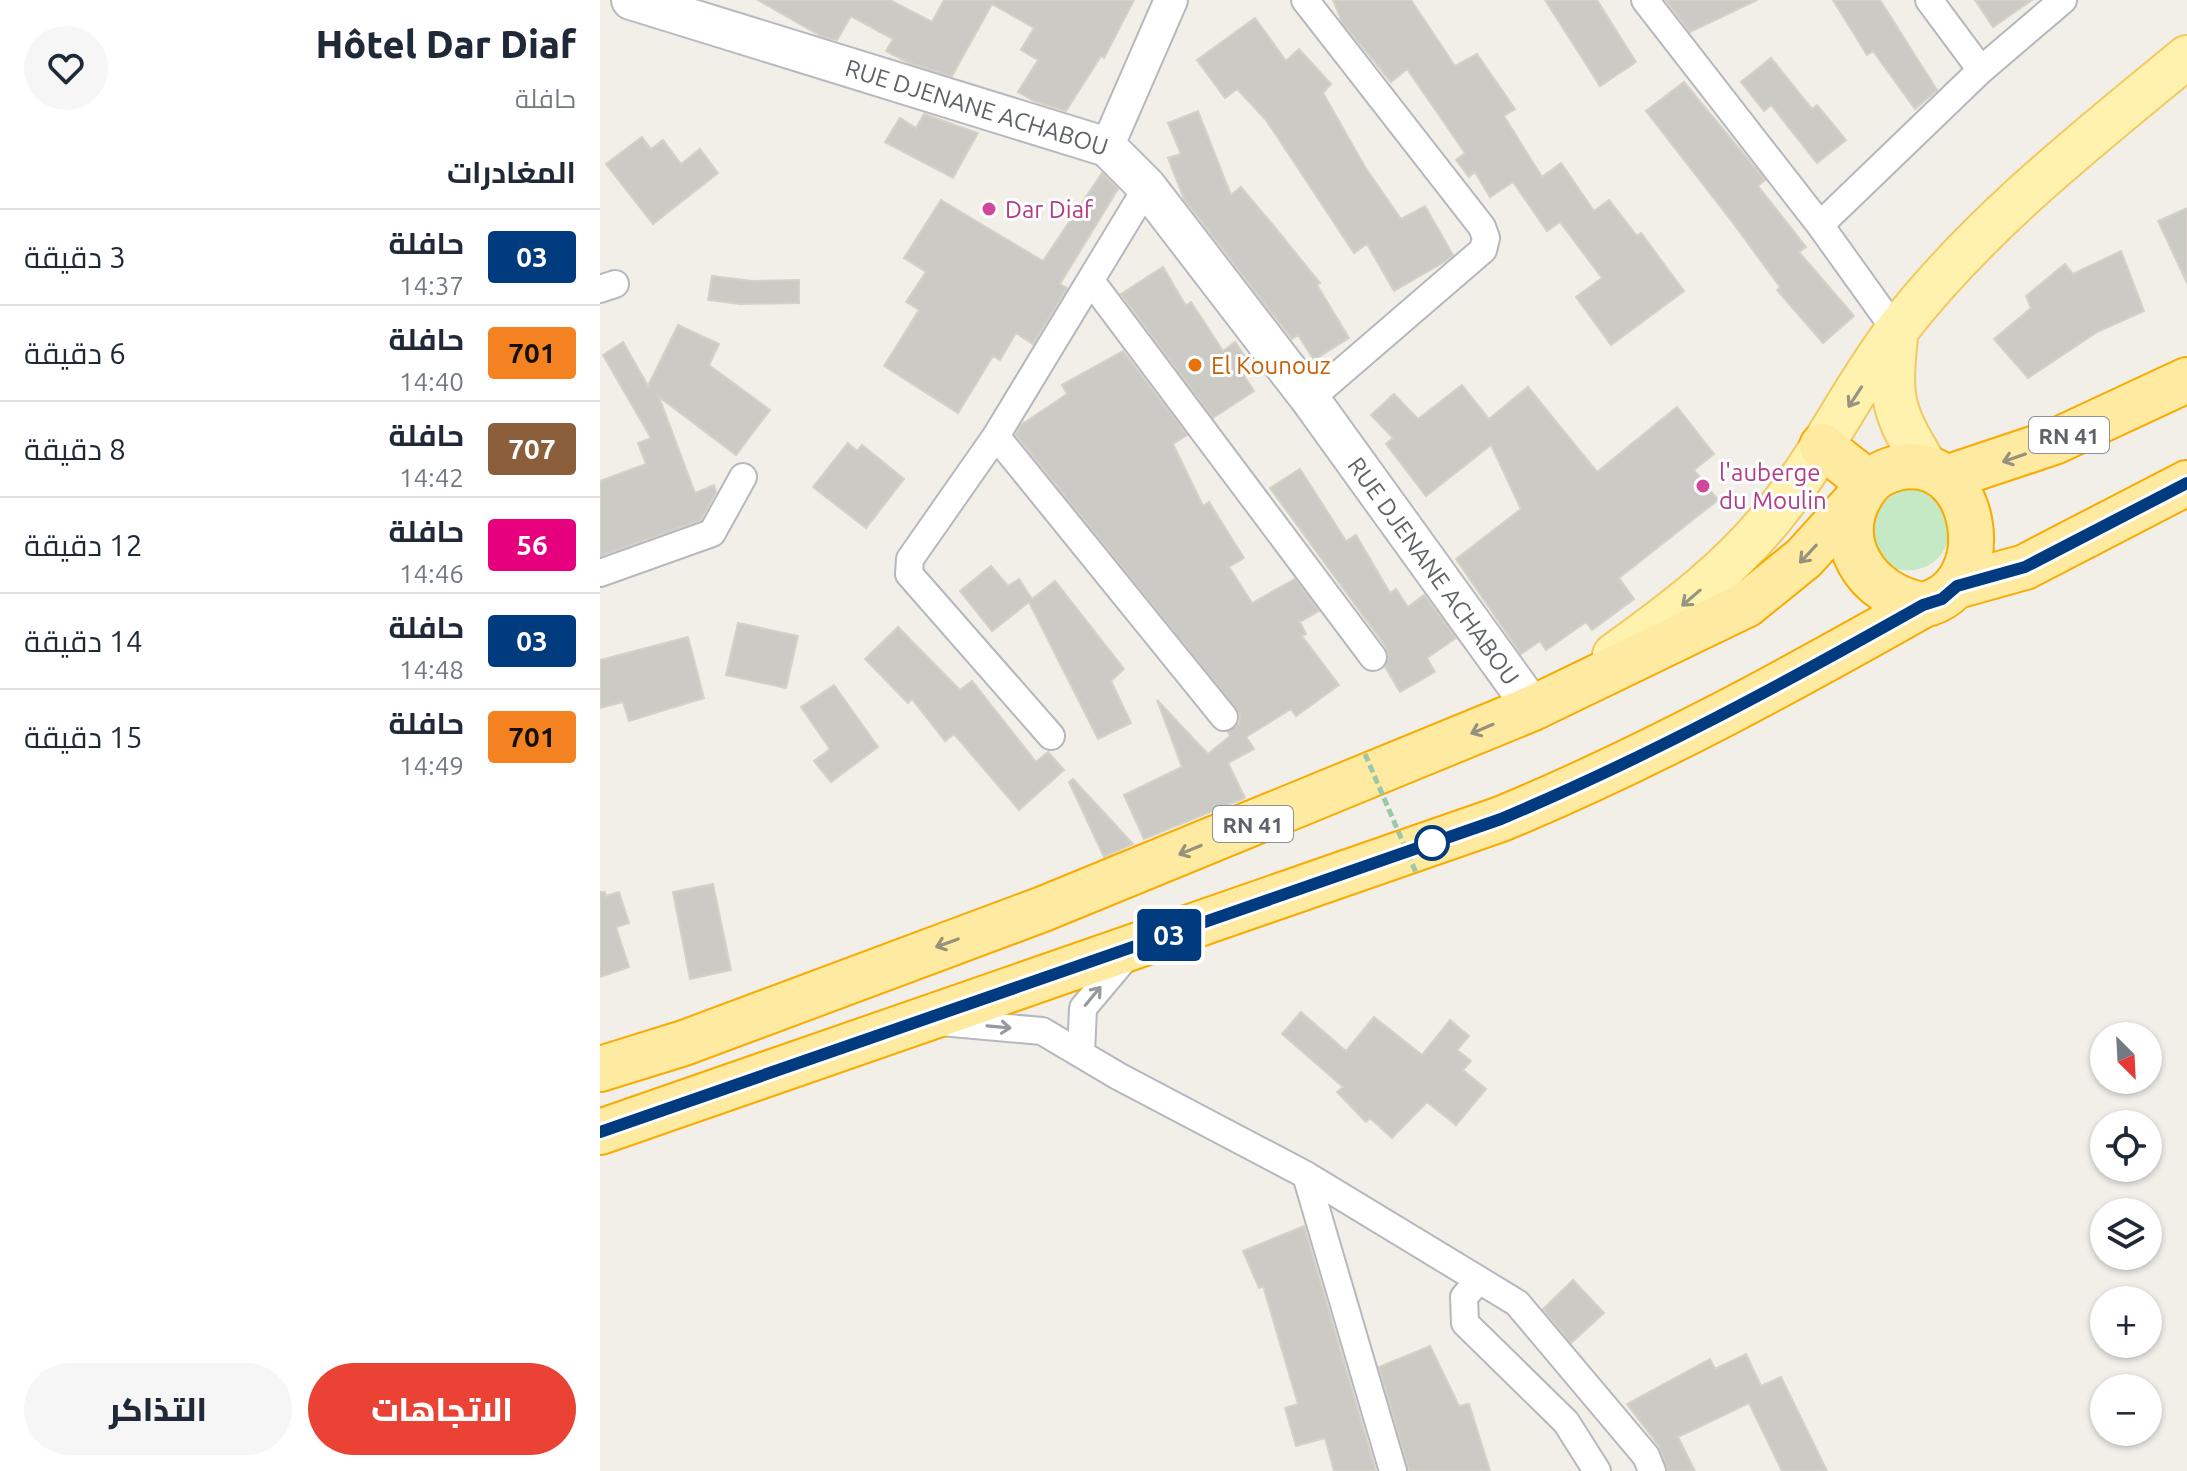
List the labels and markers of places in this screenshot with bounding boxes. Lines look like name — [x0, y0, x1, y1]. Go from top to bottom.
place label: Dar Diaf — [1005, 196, 1094, 223]
marker: Dar Diaf — [980, 200, 998, 218]
place label: El Kounouz — [1211, 352, 1331, 379]
marker: El Kounouz — [1186, 356, 1204, 374]
place label: l'auberge du Moulin — [1719, 459, 1827, 514]
marker: l'auberge du Moulin — [1694, 477, 1712, 495]
unlabelled marker — [1415, 826, 1449, 860]

